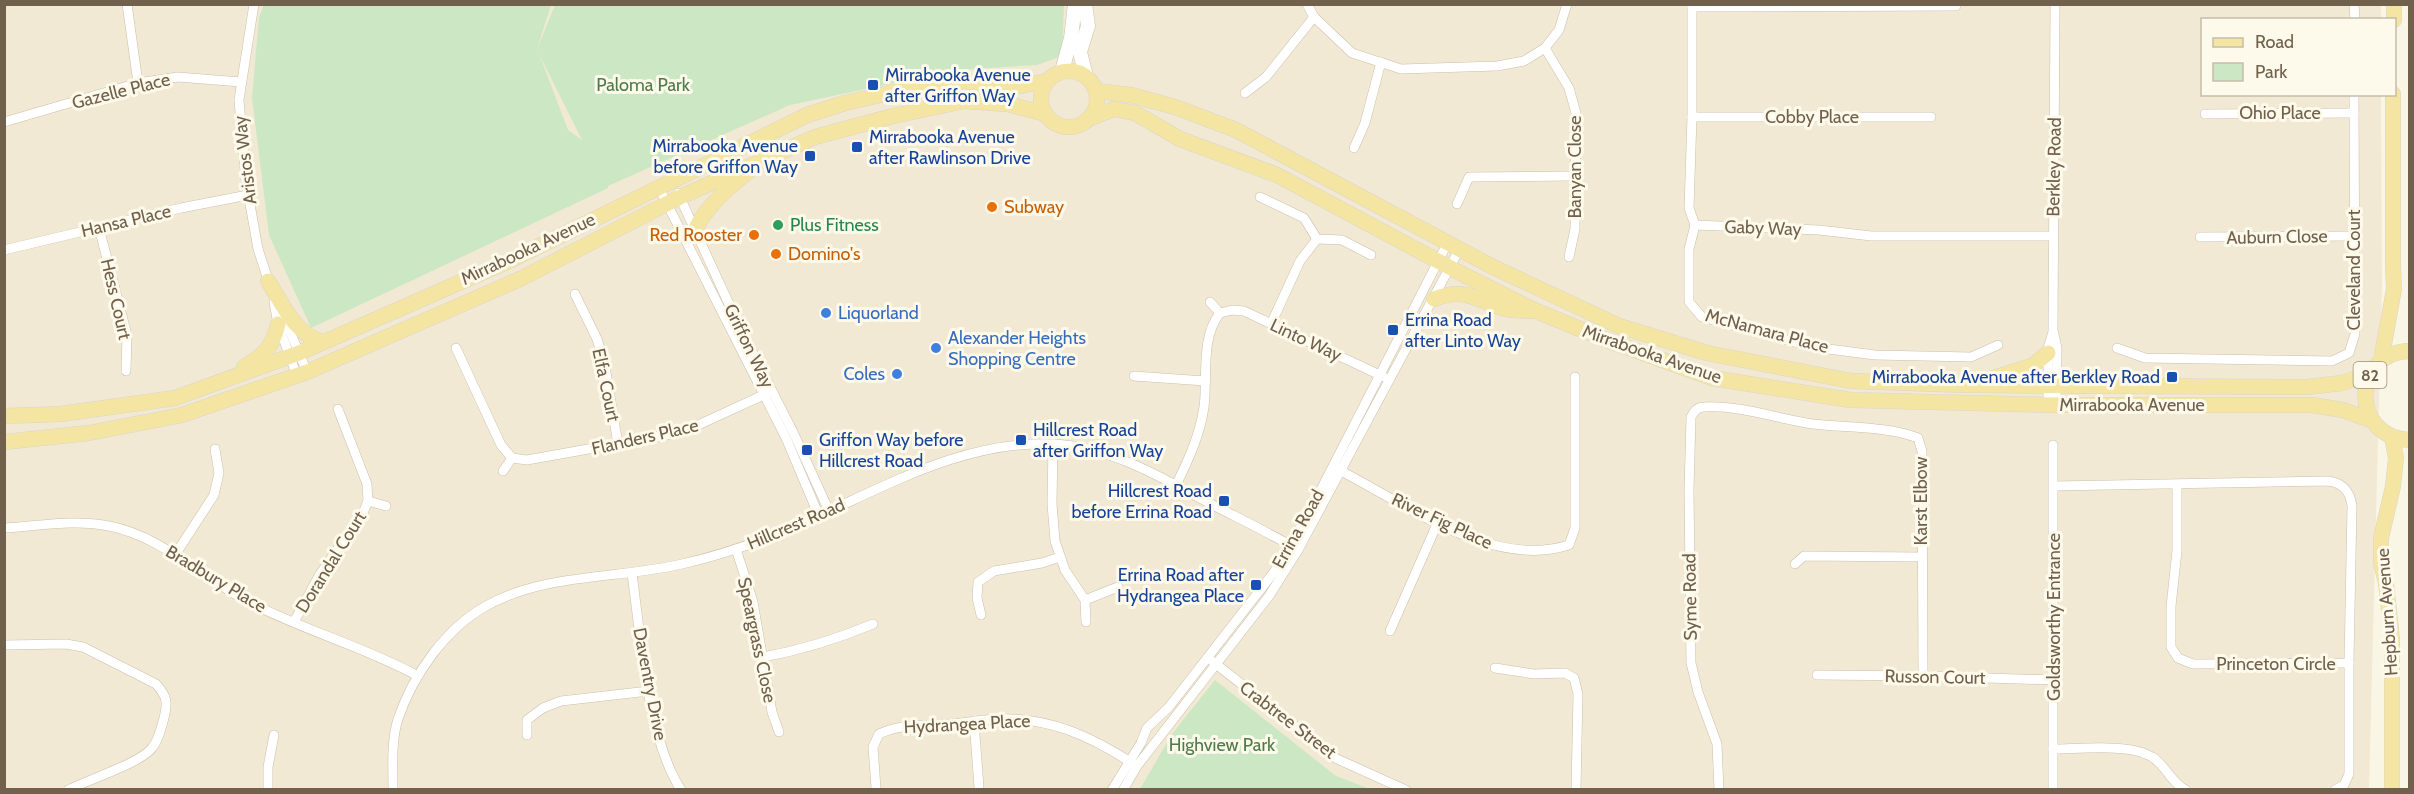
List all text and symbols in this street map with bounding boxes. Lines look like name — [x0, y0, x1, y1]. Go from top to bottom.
legend — [2201, 18, 2396, 96]
text: Road — [2255, 31, 2294, 53]
text: Park — [2255, 61, 2288, 83]
place label: Mirrabooka Avenue after Griffon Way — [885, 64, 1031, 107]
street label: Gazelle Place — [70, 68, 172, 114]
park label: Paloma Park — [596, 74, 691, 96]
marker: Mirrabooka Avenue after Griffon Way — [866, 78, 880, 92]
street label: Ohio Place — [2239, 102, 2321, 124]
street label: Cobby Place — [1765, 106, 1859, 128]
street label: Aristos Way — [229, 114, 261, 206]
street label: Banyan Close — [1564, 116, 1586, 218]
street label: Berkley Road — [2042, 117, 2066, 217]
place label: Mirrabooka Avenue after Rawlinson Drive — [869, 126, 1031, 169]
place label: Mirrabooka Avenue before Griffon Way — [652, 135, 798, 178]
marker: Mirrabooka Avenue after Rawlinson Drive — [850, 140, 864, 154]
marker: Mirrabooka Avenue before Griffon Way — [803, 149, 817, 163]
place label: Subway — [1004, 196, 1064, 218]
street label: Hansa Place — [79, 200, 173, 242]
marker: Subway — [985, 200, 999, 214]
street label: Mirrabooka Avenue — [457, 208, 599, 290]
street label: Cleveland Court — [2343, 209, 2365, 331]
place label: Plus Fitness — [790, 214, 879, 236]
street label: Gaby Way — [1724, 216, 1802, 240]
marker: Plus Fitness — [771, 218, 785, 232]
place label: Red Rooster — [650, 224, 742, 246]
street label: Auburn Close — [2226, 225, 2328, 249]
marker: Red Rooster — [747, 228, 761, 242]
place label: Domino's — [788, 243, 860, 265]
marker: Domino's — [769, 247, 783, 261]
street label: Hess Court — [96, 256, 136, 342]
street label: Griffon Way — [719, 300, 779, 392]
place label: Liquorland — [838, 302, 919, 324]
street label: McNamara Place — [1703, 304, 1831, 358]
marker: Liquorland — [819, 306, 833, 320]
place label: Errina Road after Linto Way — [1405, 309, 1521, 352]
street label: Linto Way — [1267, 314, 1345, 366]
street label: Mirrabooka Avenue — [1580, 320, 1724, 388]
marker: Errina Road after Linto Way — [1386, 323, 1400, 337]
place label: Alexander Heights Shopping Centre — [948, 327, 1086, 370]
marker: Alexander Heights Shopping Centre — [929, 341, 943, 355]
street label: Elfa Court — [587, 346, 625, 424]
road number: 82 — [2354, 362, 2386, 388]
place label: Coles — [843, 363, 885, 385]
place label: Mirrabooka Avenue after Berkley Road — [1872, 366, 2160, 388]
marker: Coles — [890, 367, 904, 381]
marker: Mirrabooka Avenue after Berkley Road — [2165, 370, 2179, 384]
street label: Mirrabooka Avenue — [2059, 394, 2205, 416]
street label: Flanders Place — [589, 414, 701, 460]
place label: Hillcrest Road after Griffon Way — [1033, 419, 1163, 462]
place label: Griffon Way before Hillcrest Road — [819, 429, 964, 472]
marker: Hillcrest Road after Griffon Way — [1014, 433, 1028, 447]
marker: Griffon Way before Hillcrest Road — [800, 443, 814, 457]
street label: Karst Elbow — [1910, 456, 1932, 546]
place label: Hillcrest Road before Errina Road — [1072, 480, 1212, 523]
street label: Errina Road — [1267, 486, 1329, 572]
street label: River Fig Place — [1388, 488, 1496, 554]
street label: Hillcrest Road — [744, 494, 848, 554]
marker: Hillcrest Road before Errina Road — [1217, 494, 1231, 508]
street label: Dorandal Court — [291, 507, 371, 617]
street label: Goldsworthy Entrance — [2043, 533, 2065, 701]
street label: Bradbury Place — [162, 540, 270, 618]
street label: Hepburn Avenue — [2372, 547, 2402, 677]
street label: Syme Road — [1678, 553, 1702, 641]
place label: Errina Road after Hydrangea Place — [1117, 564, 1244, 607]
street label: Speargrass Close — [733, 575, 781, 705]
marker: Errina Road after Hydrangea Place — [1249, 578, 1263, 592]
street label: Daventry Drive — [628, 626, 672, 742]
street label: Princeton Circle — [2216, 653, 2336, 675]
street label: Russon Court — [1884, 665, 1986, 689]
street label: Crabtree Street — [1235, 677, 1341, 763]
street label: Hydrangea Place — [903, 710, 1031, 738]
park label: Highview Park — [1169, 734, 1276, 756]

